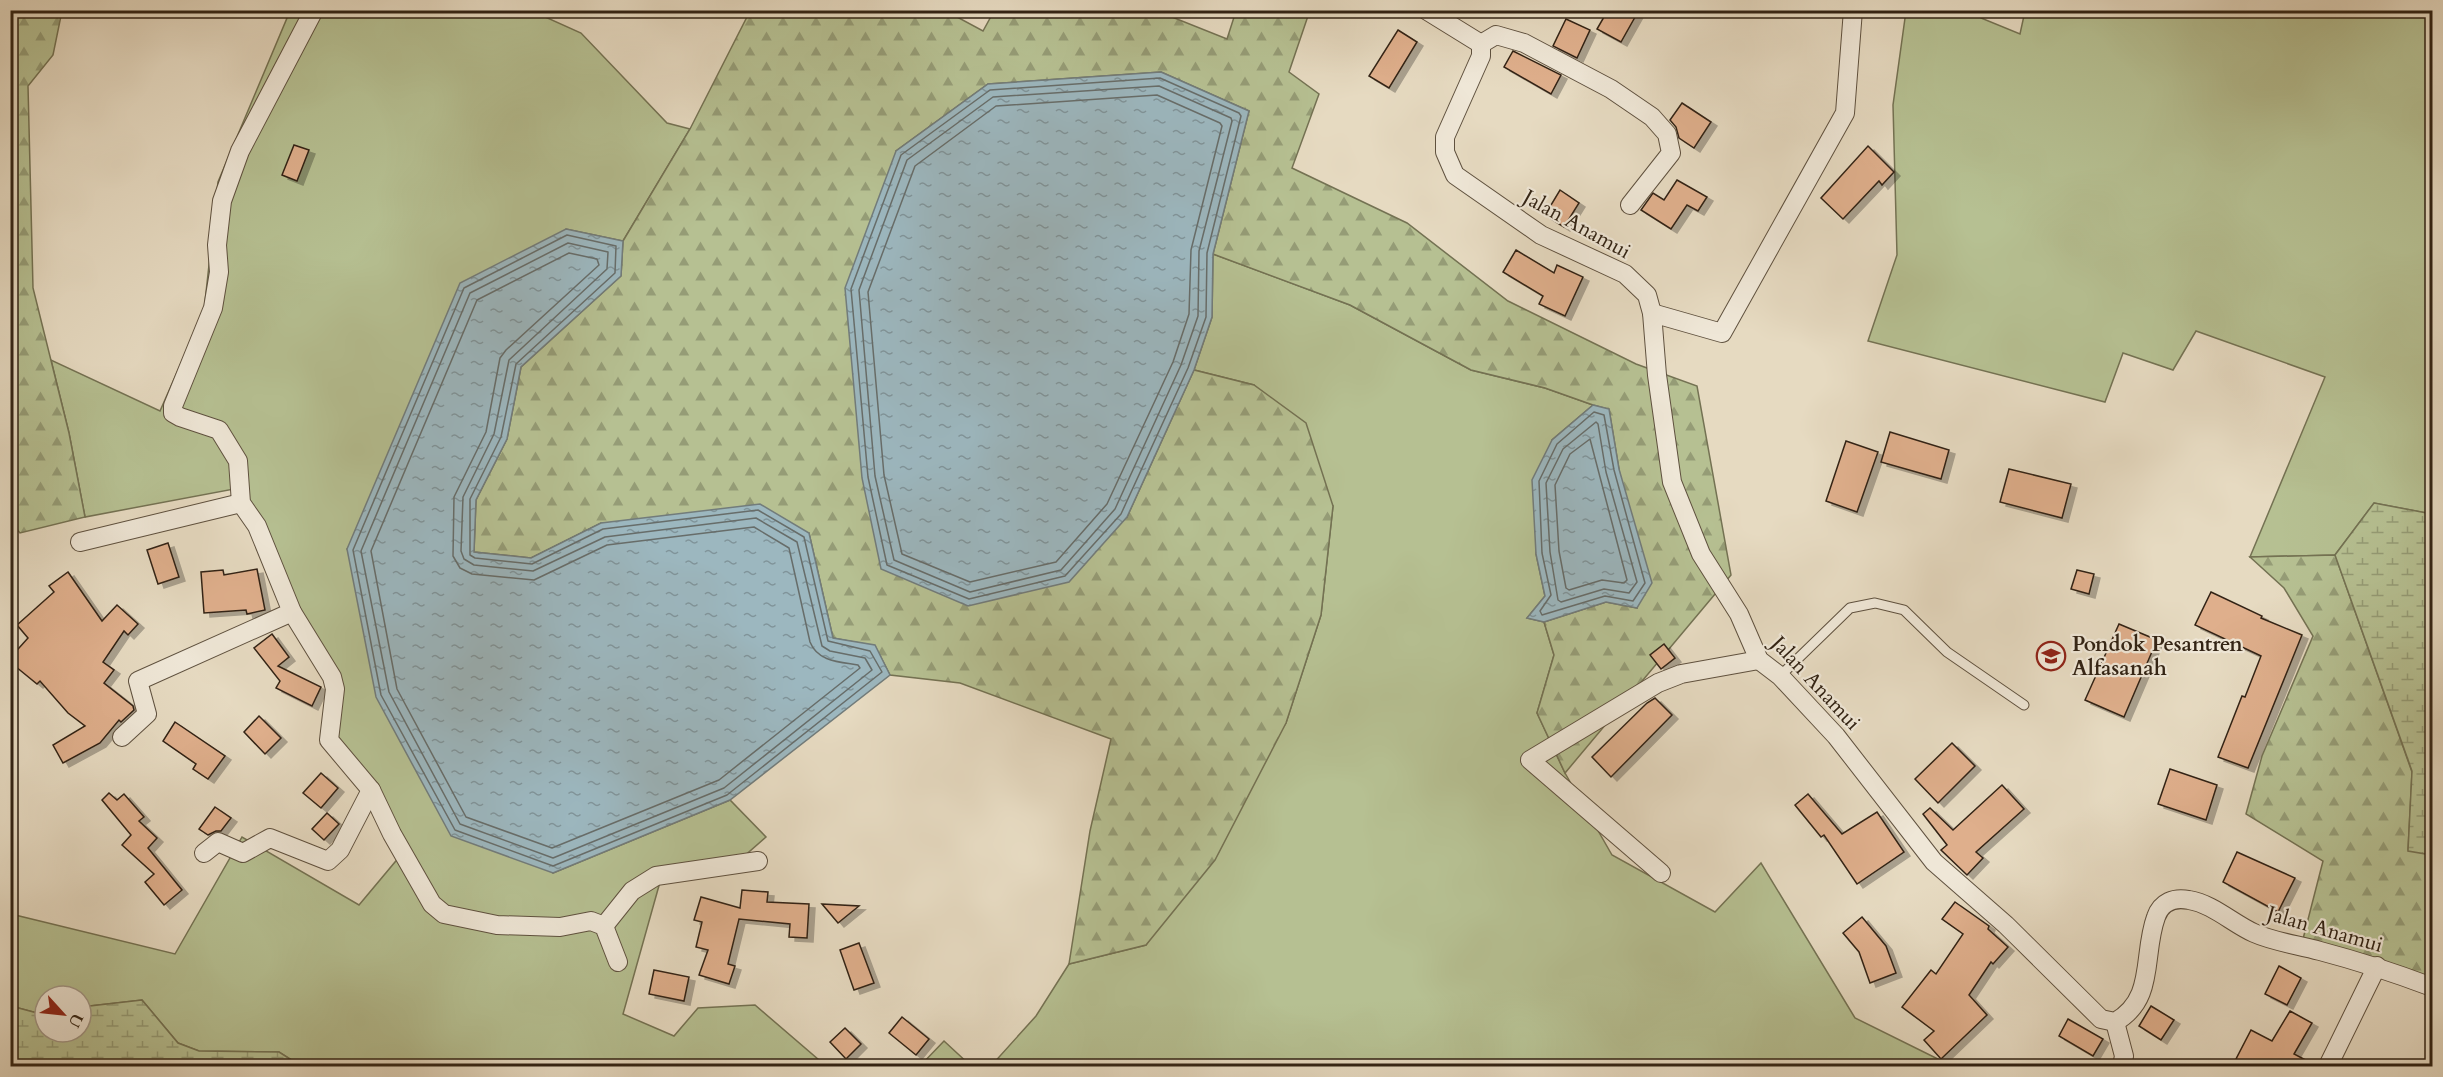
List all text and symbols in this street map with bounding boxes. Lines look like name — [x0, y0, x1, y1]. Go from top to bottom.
street label: Jalan Anamui — [1515, 181, 1636, 266]
street label: Jalan Anamui — [1762, 628, 1867, 737]
place label: Pondok Pesantren Alfasanah — [2072, 630, 2243, 683]
school or university icon: Pondok Pesantren Alfasanah — [2035, 640, 2067, 672]
street label: Jalan Anamui — [2261, 898, 2386, 960]
north arrow — [33, 984, 93, 1044]
text: U — [63, 1010, 88, 1031]

